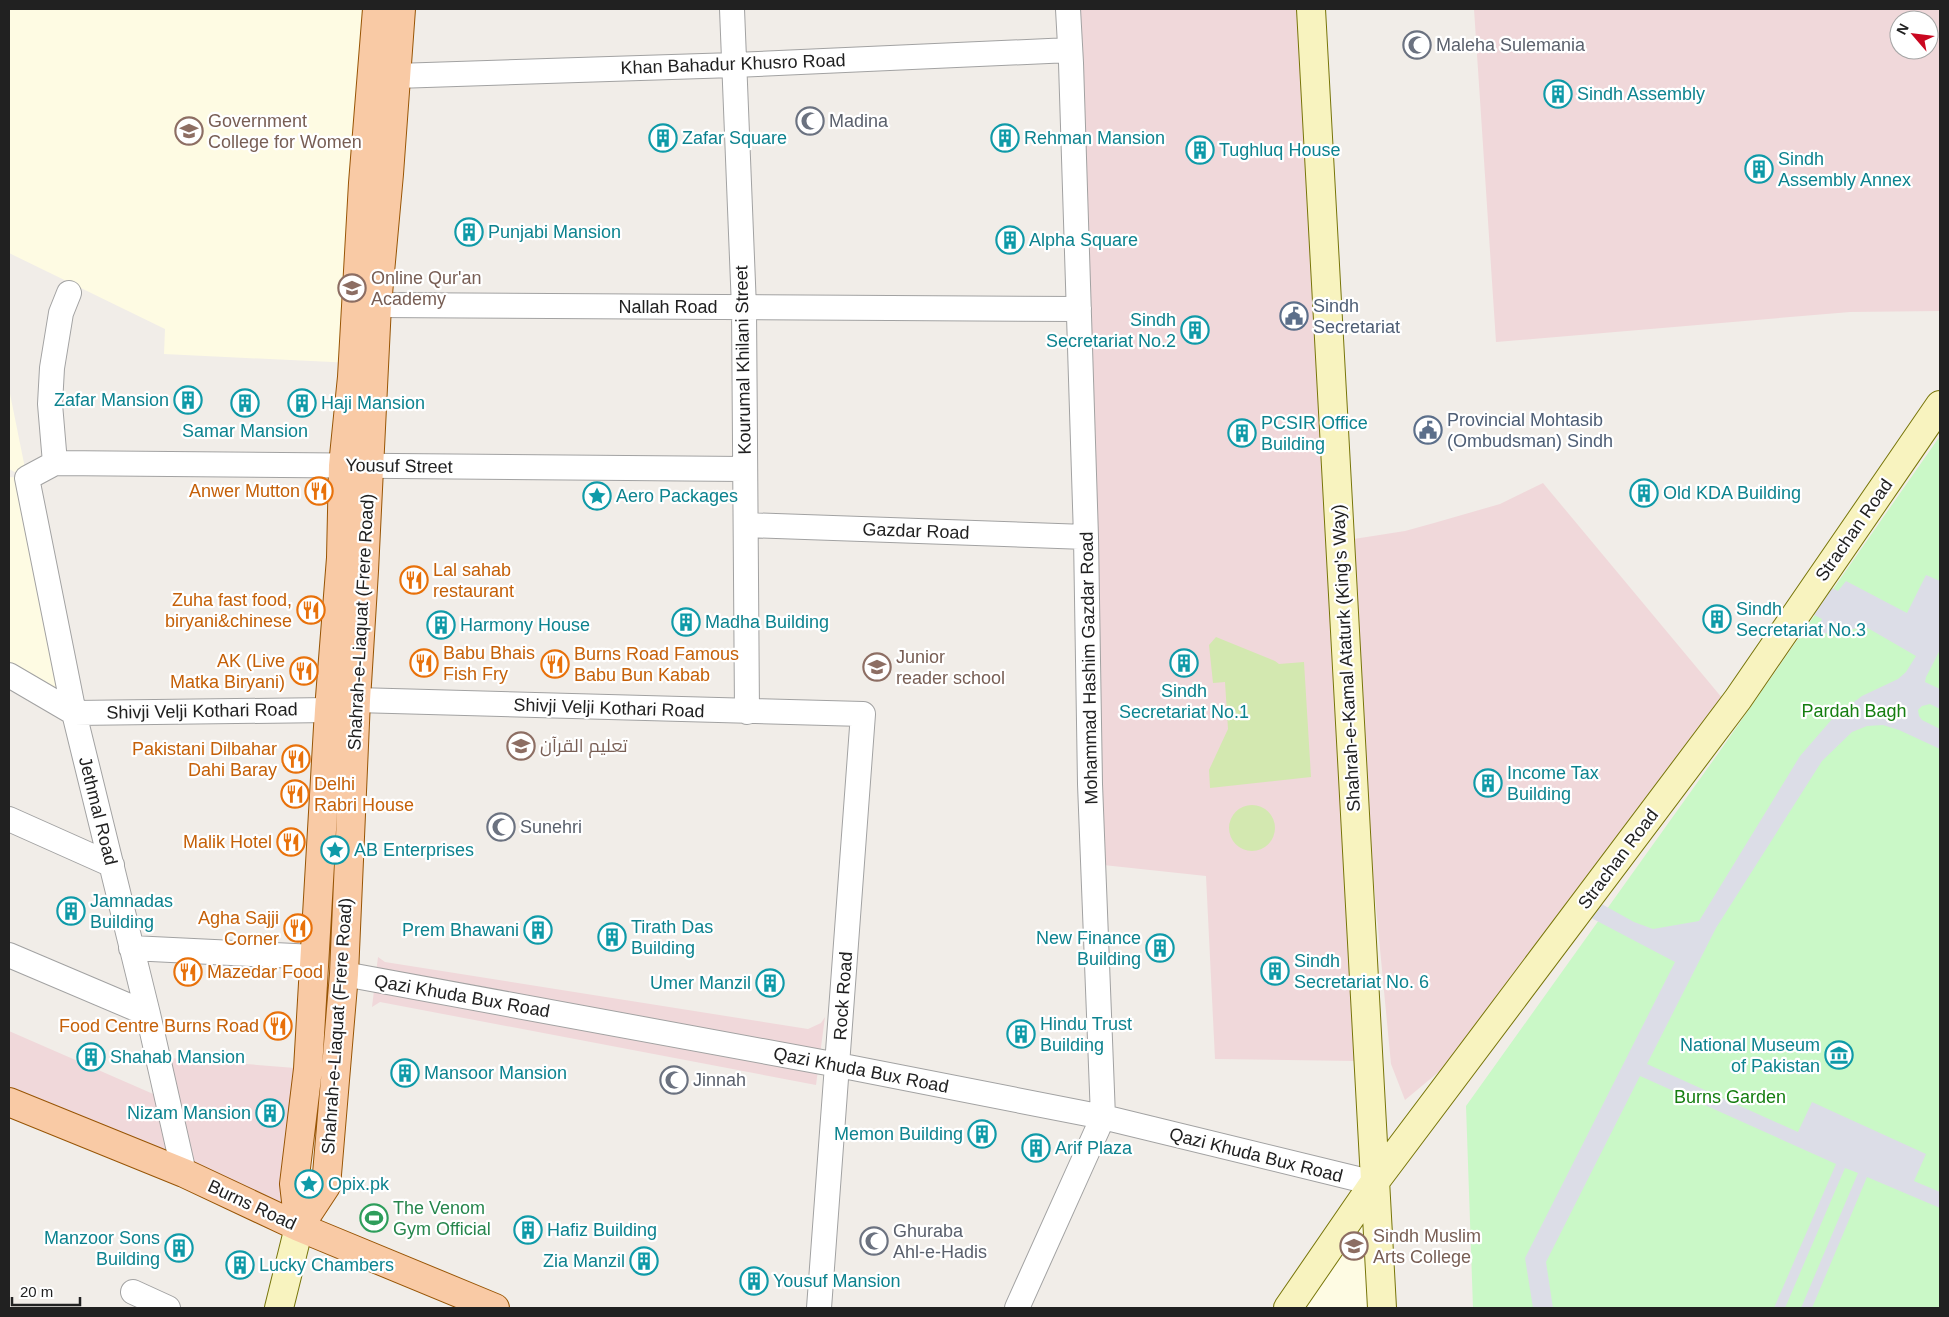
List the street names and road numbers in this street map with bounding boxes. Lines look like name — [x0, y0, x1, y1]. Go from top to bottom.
street label: Khan Bahadur Khusro Road — [620, 50, 846, 78]
street label: Kourumal Khilani Street — [731, 265, 755, 455]
street label: Nallah Road — [618, 297, 718, 317]
street label: Yousuf Street — [345, 455, 453, 477]
street label: Strachan Road — [1811, 475, 1897, 585]
street label: Shahrah-e-Liaquat (Frere Road) — [344, 493, 378, 751]
street label: Shahrah-e-Kamal Ataturk (King's Way) — [1328, 504, 1364, 812]
street label: Gazdar Road — [862, 519, 970, 543]
street label: Mohammad Hashim Gazdar Road — [1077, 531, 1101, 805]
street label: Shivji Velji Kothari Road — [513, 695, 705, 721]
street label: Shivji Velji Kothari Road — [106, 699, 298, 723]
street label: Jethmal Road — [75, 755, 121, 867]
street label: Strachan Road — [1574, 805, 1662, 913]
street label: Shahrah-e-Liaquat (Frere Road) — [318, 897, 356, 1155]
street label: Rock Road — [830, 951, 856, 1041]
street label: Qazi Khuda Bux Road — [373, 971, 551, 1021]
street label: Qazi Khuda Bux Road — [772, 1043, 950, 1097]
street label: Qazi Khuda Bux Road — [1167, 1124, 1345, 1186]
street label: Burns Road — [205, 1176, 299, 1234]

